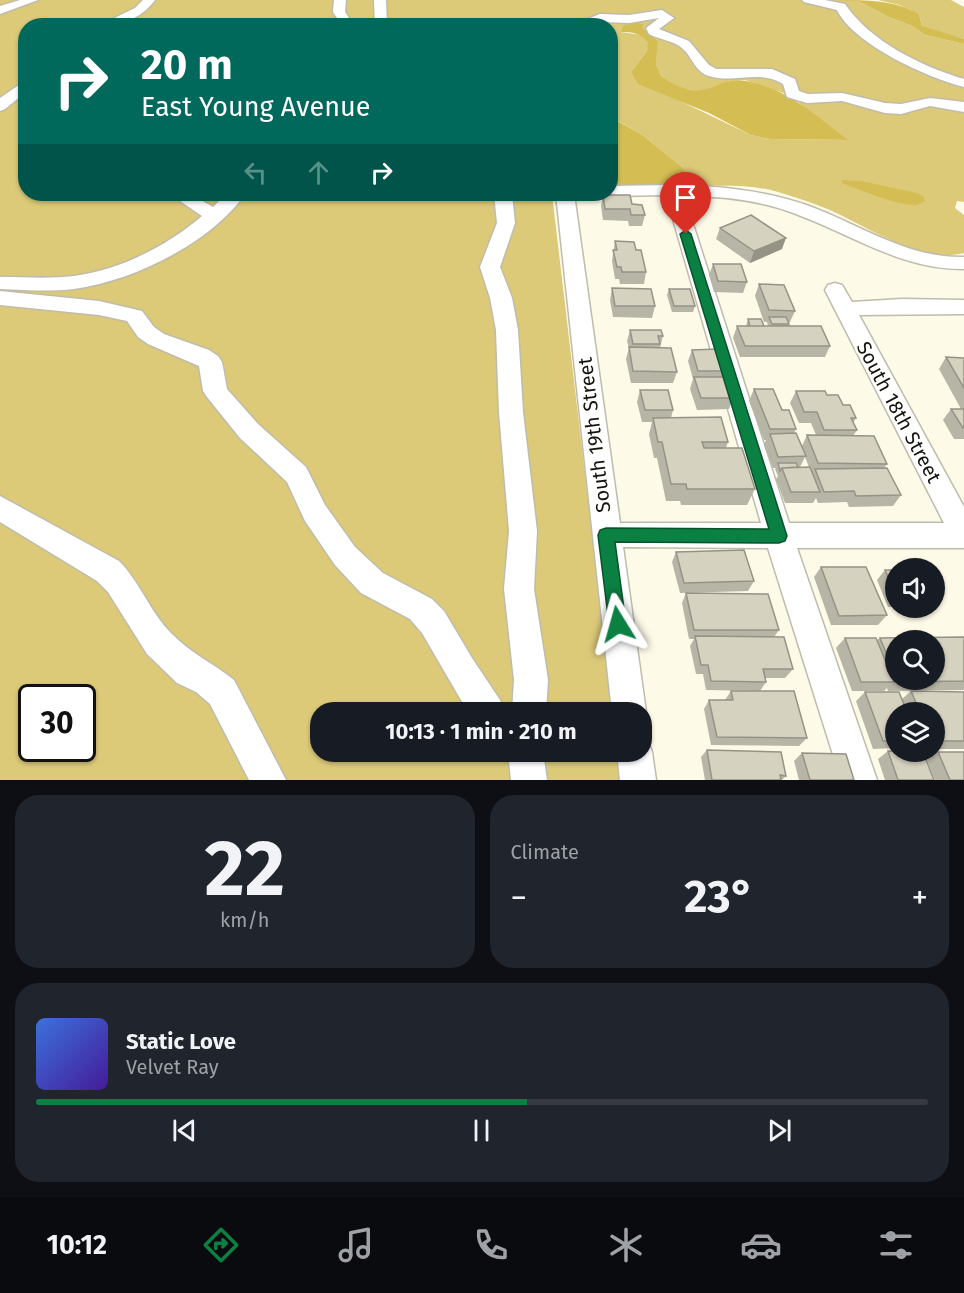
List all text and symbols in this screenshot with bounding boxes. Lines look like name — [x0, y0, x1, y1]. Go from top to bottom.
text: 20 m — [141, 40, 233, 90]
icon: right — [42, 42, 120, 120]
text: East Young Avenue — [141, 91, 370, 123]
icon: left — [239, 156, 272, 189]
icon: ahead — [302, 156, 335, 189]
icon: right — [365, 156, 398, 189]
pin — [660, 172, 711, 234]
icon: arrive — [669, 181, 702, 214]
street label: South 18th Street — [852, 337, 947, 487]
street label: South 19th Street — [572, 355, 615, 514]
map controls — [885, 558, 945, 762]
button: sound — [885, 558, 945, 618]
position arrow — [586, 592, 650, 656]
button: search — [885, 630, 945, 690]
speed limit sign: 30 — [18, 684, 96, 762]
button: layers — [885, 702, 945, 762]
text: 10:13 · 1 min · 210 m — [385, 718, 577, 745]
text: 22 — [204, 822, 285, 916]
text: Climate — [511, 840, 579, 864]
text: 23° — [684, 870, 754, 924]
text: − — [511, 878, 527, 918]
text: + — [912, 878, 928, 918]
text: km/h — [220, 908, 270, 932]
text: Static Love — [126, 1028, 236, 1055]
text: Velvet Ray — [126, 1055, 219, 1079]
icon: previous — [168, 1114, 201, 1147]
icon: pause — [465, 1114, 498, 1147]
icon: next — [763, 1114, 796, 1147]
icon: directions — [200, 1224, 242, 1266]
icon: music — [335, 1224, 377, 1266]
icon: phone — [470, 1224, 512, 1266]
icon: climate — [605, 1224, 647, 1266]
icon: car — [740, 1224, 782, 1266]
icon: filters — [875, 1224, 917, 1266]
text: 10:12 — [47, 1229, 107, 1261]

